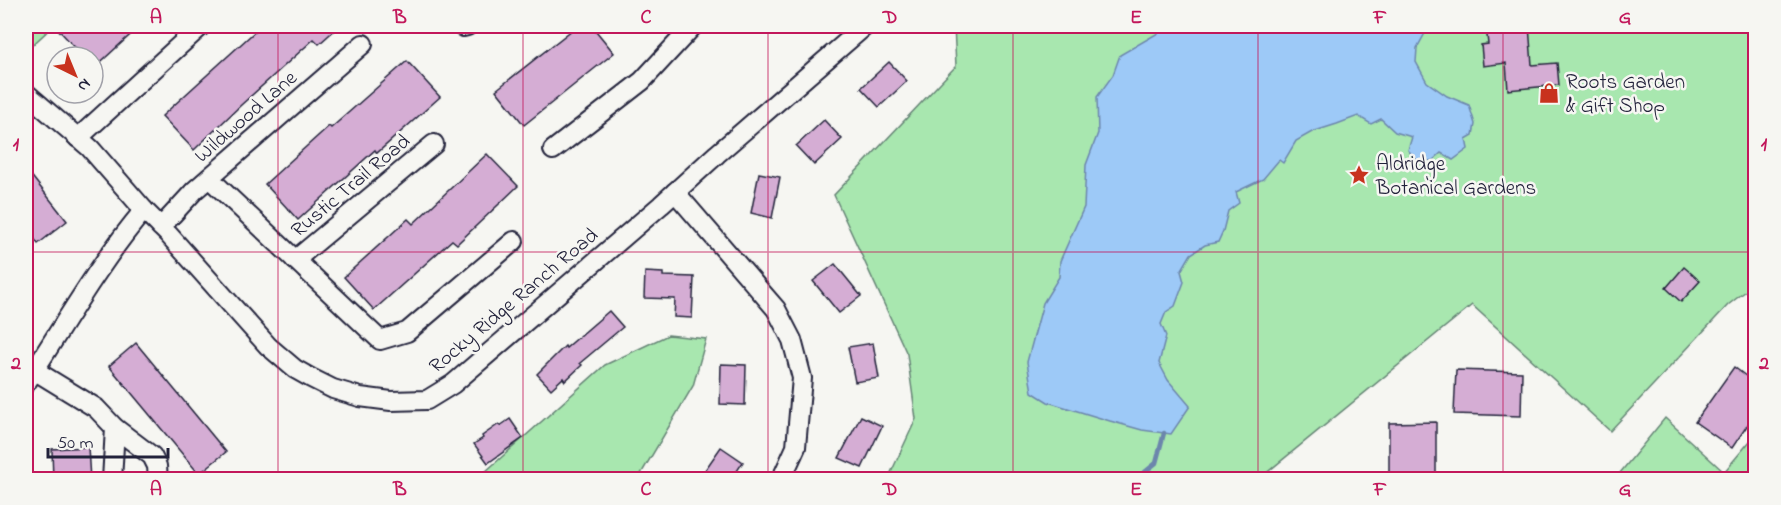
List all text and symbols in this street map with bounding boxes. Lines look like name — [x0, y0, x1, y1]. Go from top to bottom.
text: A — [150, 4, 162, 33]
text: B — [392, 4, 407, 33]
text: C — [641, 4, 652, 33]
text: D — [882, 4, 897, 33]
text: E — [1130, 4, 1142, 33]
text: F — [1373, 4, 1387, 33]
text: G — [1619, 4, 1632, 33]
north arrow — [45, 45, 105, 105]
street label: Wildwood Lane — [188, 64, 305, 171]
place label: Roots Garden & Gift Shop — [1566, 68, 1685, 122]
text: N — [72, 72, 96, 97]
shop icon: Roots Garden & Gift Shop — [1537, 81, 1561, 105]
street label: Rustic Trail Road — [285, 127, 418, 246]
text: 1 — [13, 131, 20, 160]
text: 1 — [1761, 131, 1768, 160]
place label: Aldridge Botanical Gardens — [1375, 150, 1536, 204]
place icon: Aldridge Botanical Gardens — [1347, 163, 1371, 187]
street label: Rocky Ridge Ranch Road — [423, 222, 607, 383]
text: 2 — [10, 350, 21, 379]
text: 2 — [1758, 350, 1769, 379]
scale bar — [48, 421, 168, 459]
text: 50 m — [57, 431, 94, 457]
text: A — [150, 476, 162, 505]
text: B — [392, 476, 407, 505]
text: C — [641, 476, 652, 505]
text: D — [882, 476, 897, 505]
text: E — [1130, 476, 1142, 505]
text: F — [1373, 476, 1387, 505]
text: G — [1619, 476, 1632, 505]

